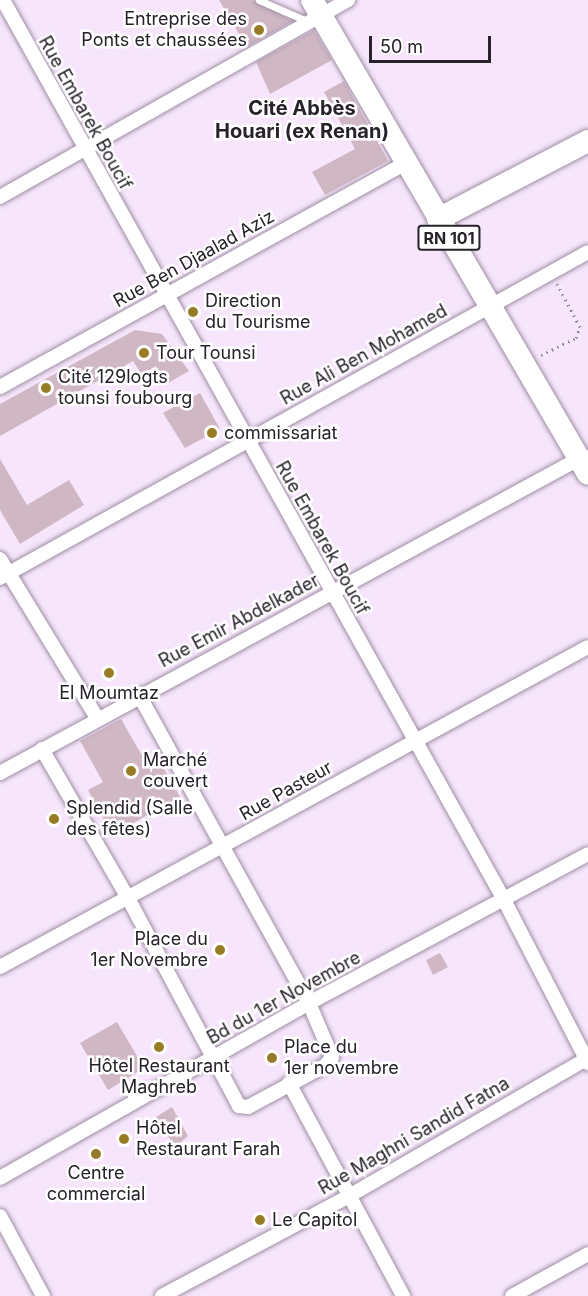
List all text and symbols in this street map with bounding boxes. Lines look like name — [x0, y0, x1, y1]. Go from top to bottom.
place label: Entreprise des Ponts et chaussées — [81, 9, 247, 52]
marker: Entreprise des Ponts et chaussées — [252, 23, 266, 37]
scale bar — [372, 24, 494, 62]
street label: Rue Embarek Boucif — [34, 32, 136, 194]
text: 50 m — [380, 36, 423, 57]
district label: Cité Abbès Houari (ex Renan) — [215, 97, 389, 144]
street label: Rue Ben Djaalad Aziz — [110, 206, 278, 312]
road number: RN 101 — [416, 225, 482, 251]
place label: Direction du Tourisme — [205, 291, 311, 334]
street label: Rue Ali Ben Mohamed — [277, 300, 451, 410]
marker: Direction du Tourisme — [186, 305, 200, 319]
place label: Tour Tounsi — [156, 342, 256, 364]
marker: Tour Tounsi — [137, 346, 151, 360]
place label: Cité 129logts tounsi foubourg — [58, 367, 192, 410]
marker: Cité 129logts tounsi foubourg — [39, 381, 53, 395]
place label: commissariat — [224, 422, 337, 444]
marker: commissariat — [205, 426, 219, 440]
street label: Rue Embarek Boucif — [271, 457, 373, 619]
street label: Rue Emir Abdelkader — [155, 570, 323, 672]
marker: El Moumtaz — [102, 666, 116, 680]
place label: El Moumtaz — [59, 682, 159, 704]
place label: Marché couvert — [143, 750, 208, 792]
street label: Rue Pasteur — [236, 757, 336, 825]
marker: Marché couvert — [124, 764, 138, 778]
place label: Splendid (Salle des fêtes) — [66, 798, 193, 840]
marker: Splendid (Salle des fêtes) — [47, 812, 61, 826]
place label: Place du 1er Novembre — [90, 929, 208, 972]
marker: Place du 1er Novembre — [213, 943, 227, 957]
street label: Bd du 1er Novembre — [203, 947, 365, 1049]
place label: Place du 1er novembre — [284, 1037, 399, 1080]
marker: Hôtel Restaurant Maghreb — [152, 1040, 166, 1054]
marker: Place du 1er novembre — [265, 1051, 279, 1065]
place label: Hôtel Restaurant Maghreb — [88, 1056, 230, 1098]
street label: Rue Maghni Sandid Fatna — [315, 1073, 513, 1199]
place label: Hôtel Restaurant Farah — [136, 1118, 280, 1160]
marker: Hôtel Restaurant Farah — [117, 1132, 131, 1146]
marker: Centre commercial — [89, 1147, 103, 1161]
place label: Centre commercial — [47, 1163, 145, 1206]
place label: Le Capitol — [272, 1209, 357, 1231]
marker: Le Capitol — [253, 1213, 267, 1227]

